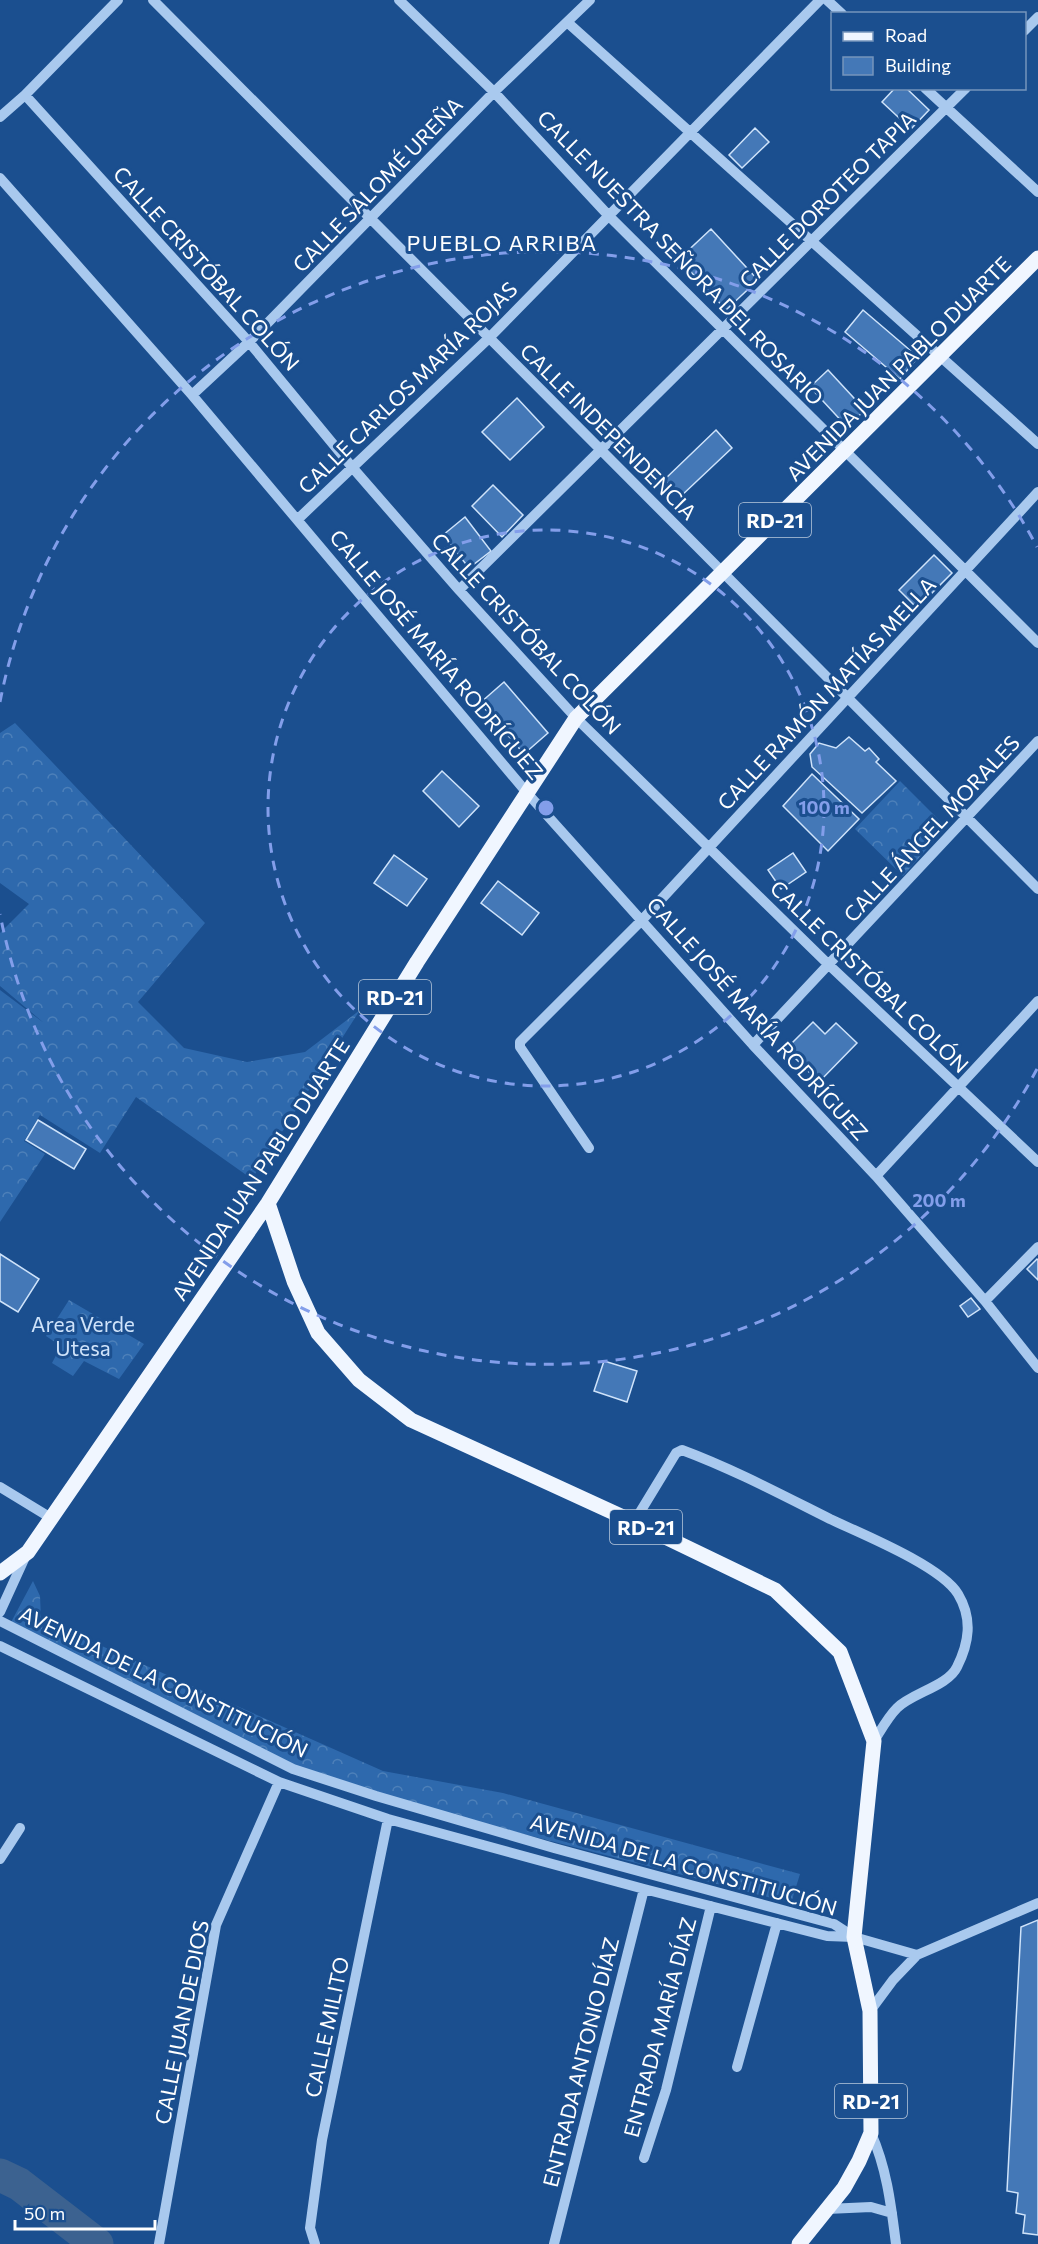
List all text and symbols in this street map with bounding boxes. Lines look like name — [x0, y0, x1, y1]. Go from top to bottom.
legend — [831, 12, 1026, 90]
text: Road — [885, 24, 927, 46]
text: Building — [885, 54, 951, 76]
street label: CALLE SALOMÉ UREÑA — [287, 91, 467, 277]
street label: CALLE NUESTRA SEÑORA DEL ROSARIO — [533, 104, 829, 410]
street label: CALLE DOROTEO TAPIA — [734, 106, 920, 292]
street label: CALLE CRISTÓBAL COLÓN — [109, 161, 305, 375]
district label: PUEBLO ARRIBA — [406, 229, 598, 256]
street label: AVENIDA JUAN PABLO DUARTE — [781, 251, 1015, 485]
street label: CALLE CARLOS MARÍA ROJAS — [292, 276, 522, 498]
street label: CALLE INDEPENDENCIA — [516, 338, 702, 524]
road number: RD-21 — [739, 503, 811, 537]
street label: CALLE JOSÉ MARÍA RODRÍGUEZ — [325, 524, 549, 784]
street label: CALLE CRISTÓBAL COLÓN — [427, 527, 627, 739]
street label: CALLE RAMÓN MATÍAS MELLA — [712, 572, 940, 814]
street label: CALLE ÁNGEL MORALES — [838, 730, 1024, 926]
text: 100 m — [798, 796, 850, 818]
centre of rings — [536, 798, 556, 818]
street label: CALLE CRISTÓBAL COLÓN — [766, 875, 974, 1077]
street label: CALLE JOSÉ MARÍA RODRÍGUEZ — [642, 891, 874, 1145]
road number: RD-21 — [359, 980, 431, 1014]
street label: AVENIDA JUAN PABLO DUARTE — [166, 1033, 354, 1305]
text: 200 m — [912, 1189, 966, 1211]
park label: Area Verde Utesa — [31, 1311, 135, 1360]
road number: RD-21 — [610, 1510, 682, 1544]
street label: AVENIDA DE LA CONSTITUCIÓN — [16, 1600, 312, 1762]
street label: AVENIDA DE LA CONSTITUCIÓN — [528, 1808, 840, 1920]
street label: ENTRADA MARÍA DÍAZ — [618, 1914, 700, 2140]
street label: CALLE JUAN DE DIOS — [149, 1918, 213, 2126]
street label: ENTRADA ANTONIO DÍAZ — [537, 1934, 623, 2190]
street label: CALLE MILITO — [299, 1954, 353, 2100]
road number: RD-21 — [835, 2084, 907, 2118]
scale bar — [15, 2193, 154, 2231]
text: 50 m — [24, 2202, 65, 2224]

